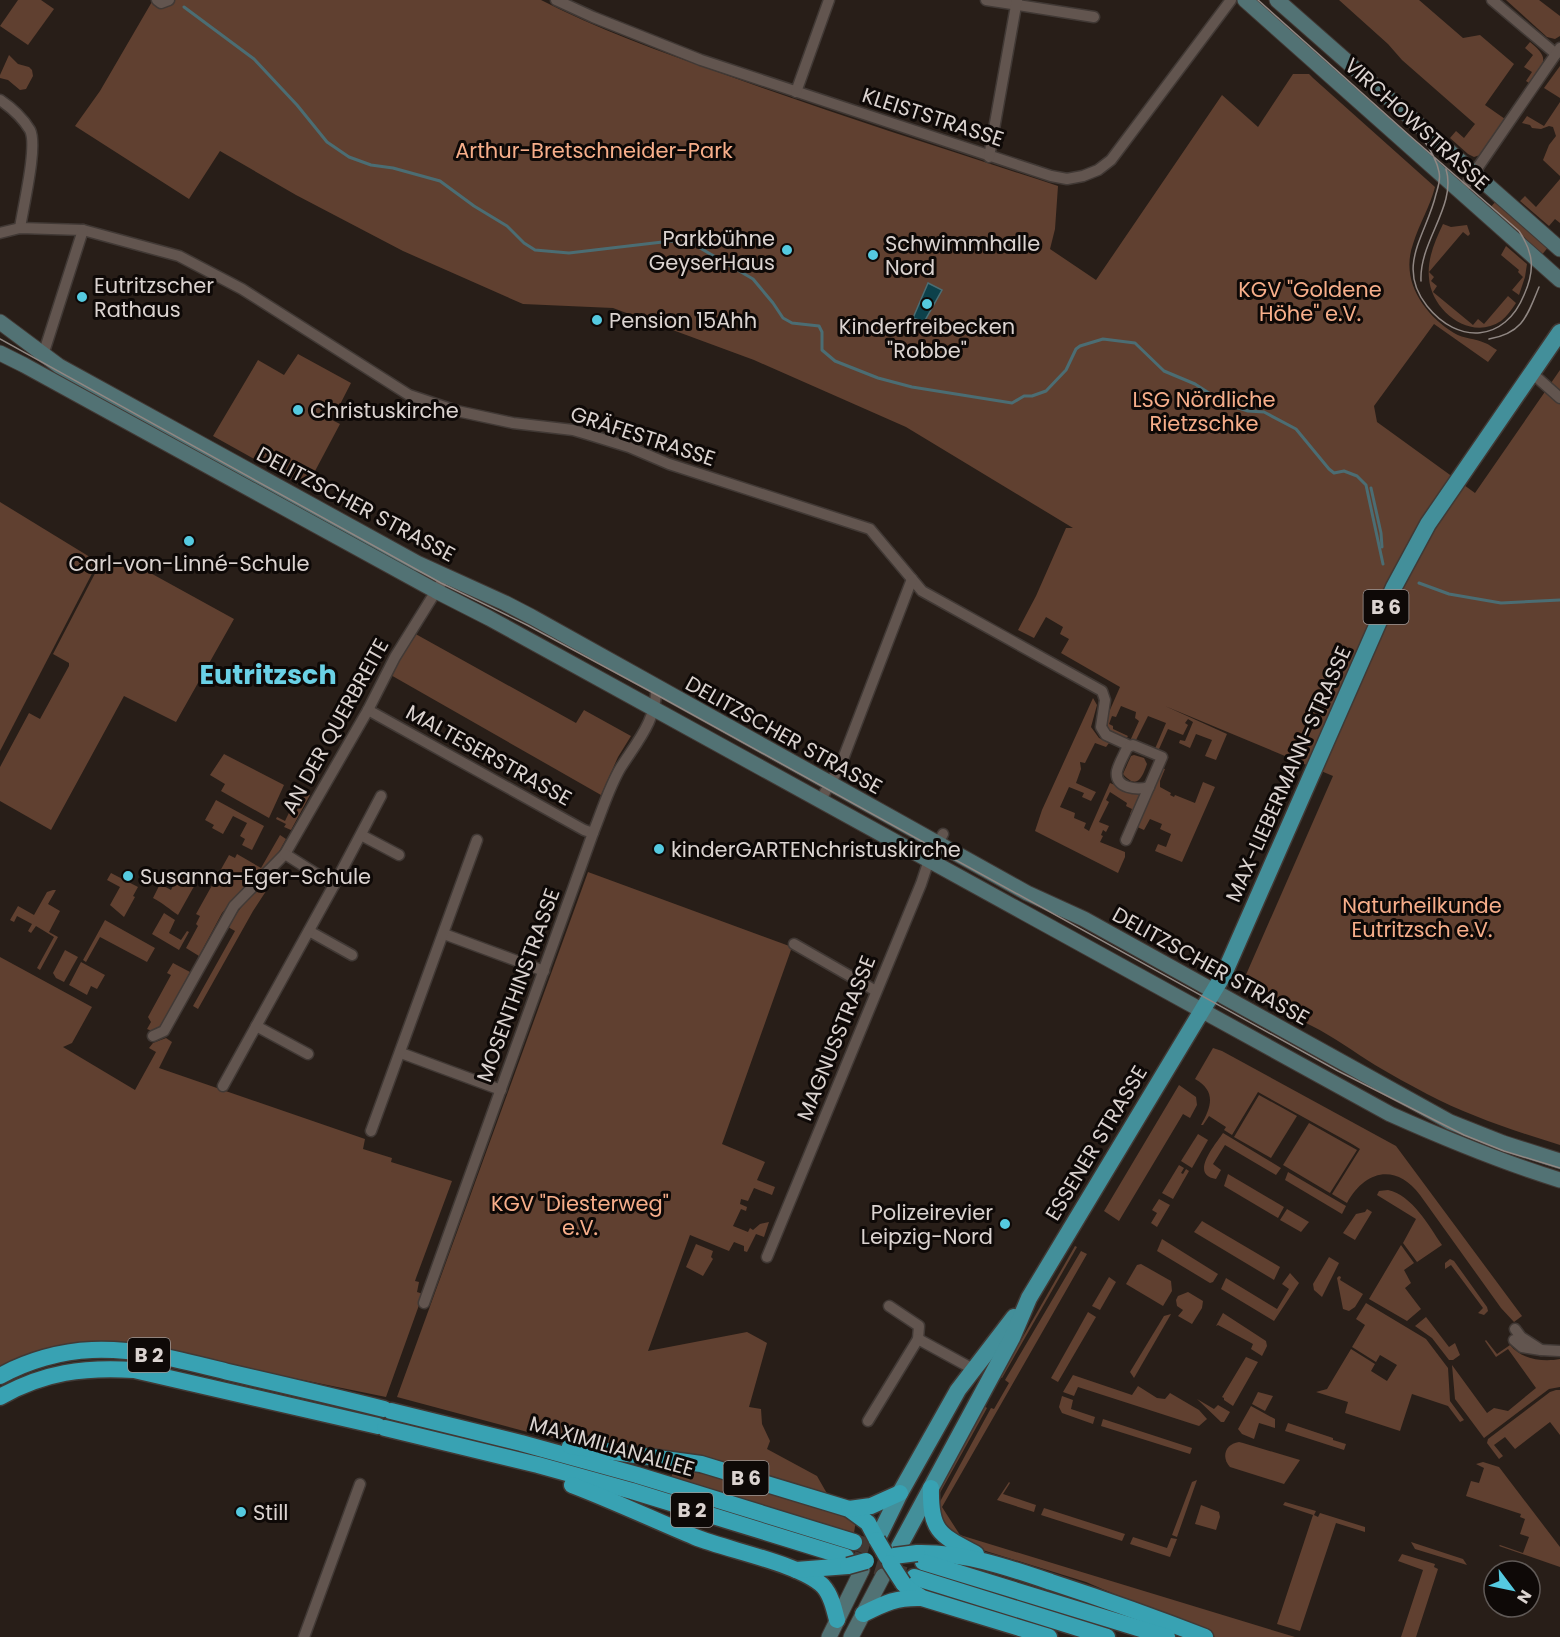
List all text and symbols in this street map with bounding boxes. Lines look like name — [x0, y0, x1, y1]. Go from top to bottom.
street label: VIRCHOWSTRASSE — [1338, 51, 1496, 197]
street label: KLEISTSTRASSE — [858, 80, 1008, 154]
park label: Arthur-Bretschneider-Park — [455, 136, 733, 165]
place label: Parkbühne GeyserHaus — [649, 224, 775, 277]
place label: Schwimmhalle Nord — [885, 229, 1040, 282]
marker: Parkbühne GeyserHaus — [780, 243, 794, 257]
marker: Schwimmhalle Nord — [866, 248, 880, 262]
place label: Eutritzscher Rathaus — [94, 271, 214, 324]
park label: KGV "Goldene Höhe" e.V. — [1238, 275, 1382, 328]
marker: Eutritzscher Rathaus — [75, 290, 89, 304]
marker: Kinderfreibecken "Robbe" — [920, 297, 934, 311]
place label: Pension 15Ahh — [609, 306, 757, 335]
place label: Kinderfreibecken "Robbe" — [839, 312, 1015, 365]
marker: Pension 15Ahh — [590, 313, 604, 327]
park label: LSG Nördliche Rietzschke — [1132, 385, 1276, 438]
place label: Christuskirche — [310, 396, 459, 425]
street label: GRÄFESTRASSE — [567, 399, 719, 473]
marker: Christuskirche — [291, 403, 305, 417]
street label: DELITZSCHER STRASSE — [252, 439, 460, 569]
marker: Carl-von-Linné-Schule — [182, 534, 196, 548]
place label: Carl-von-Linné-Schule — [68, 549, 310, 578]
road number: B 6 — [1364, 590, 1408, 624]
street label: AN DER QUERBREITE — [275, 633, 395, 819]
street label: MAX-LIEBERMANN-STRASSE — [1218, 641, 1358, 907]
district label: Eutritzsch — [199, 656, 337, 693]
street label: DELITZSCHER STRASSE — [680, 669, 888, 801]
street label: MALTESERSTRASSE — [401, 697, 577, 813]
place label: kinderGARTENchristuskirche — [671, 835, 961, 864]
marker: kinderGARTENchristuskirche — [652, 842, 666, 856]
place label: Susanna-Eger-Schule — [140, 862, 371, 891]
marker: Susanna-Eger-Schule — [121, 869, 135, 883]
street label: MOSENTHINSTRASSE — [469, 884, 567, 1086]
park label: Naturheilkunde Eutritzsch e.V. — [1342, 891, 1502, 944]
street label: DELITZSCHER STRASSE — [1107, 900, 1315, 1032]
street label: MAGNUSSTRASSE — [790, 951, 882, 1125]
street label: ESSENER STRASSE — [1038, 1060, 1154, 1226]
park label: KGV "Diesterweg" e.V. — [491, 1189, 669, 1242]
place label: Polizeirevier Leipzig-Nord — [861, 1198, 993, 1251]
marker: Polizeirevier Leipzig-Nord — [998, 1217, 1012, 1231]
road number: B 2 — [128, 1338, 170, 1372]
street label: MAXIMILIANALLEE — [526, 1409, 698, 1483]
road number: B 6 — [724, 1461, 768, 1495]
road number: B 2 — [671, 1493, 713, 1527]
place label: Still — [253, 1498, 288, 1527]
marker: Still — [234, 1505, 248, 1519]
north arrow — [1482, 1559, 1542, 1619]
text: N — [1511, 1585, 1537, 1608]

